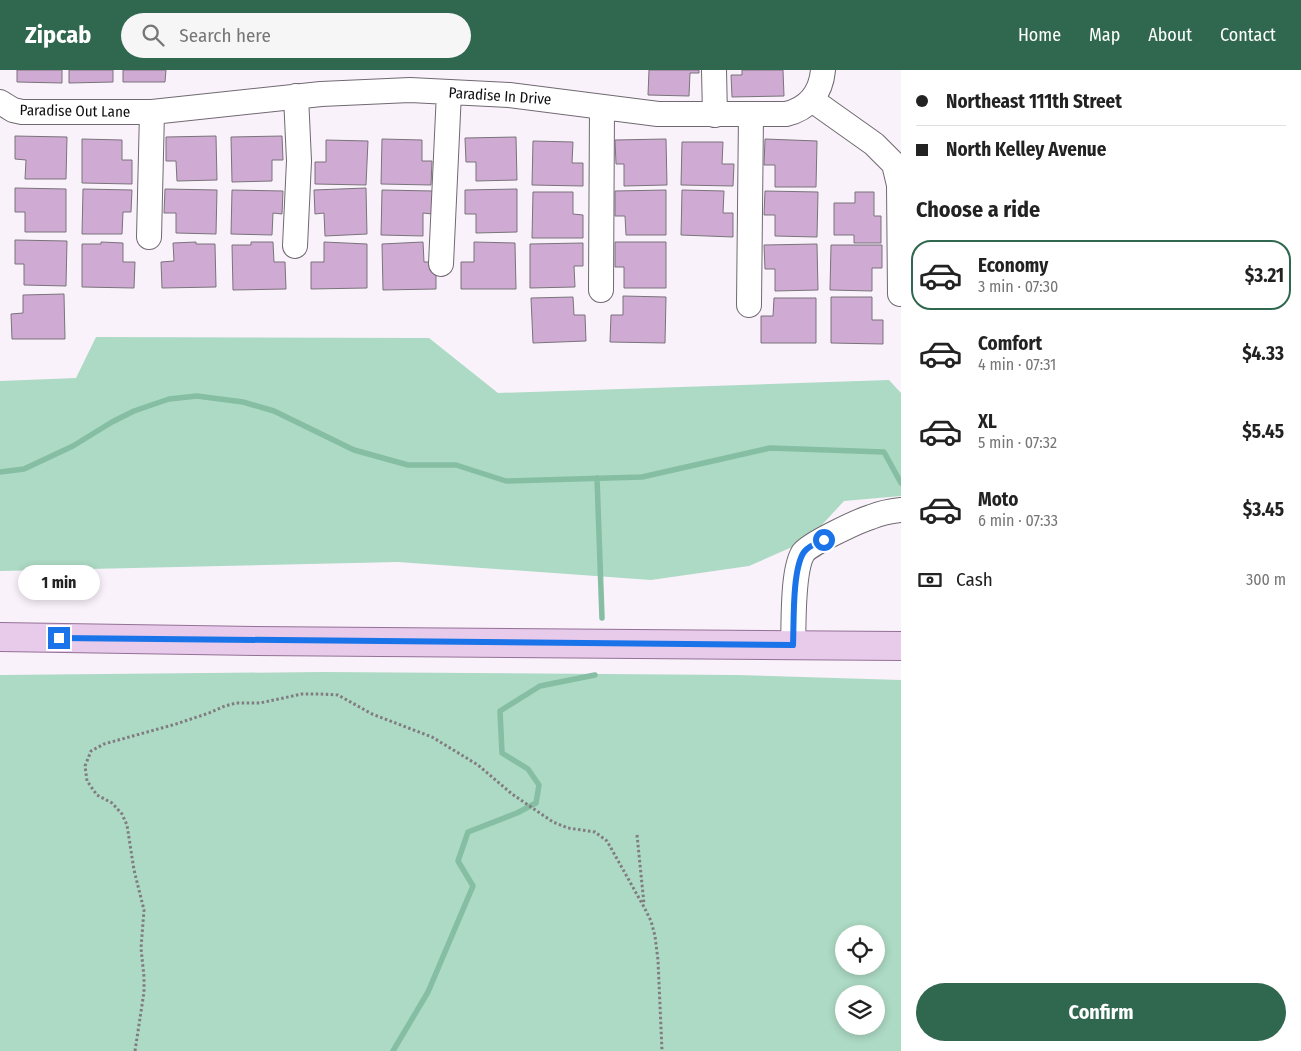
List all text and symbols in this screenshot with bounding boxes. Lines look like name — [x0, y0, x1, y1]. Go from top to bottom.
search box — [121, 13, 471, 58]
text: Zipcab — [25, 21, 91, 49]
icon: search — [139, 21, 167, 49]
text: Search here — [179, 24, 271, 47]
text: Home — [1018, 24, 1061, 46]
text: Map — [1089, 24, 1120, 46]
text: About — [1148, 24, 1192, 46]
text: Contact — [1220, 24, 1276, 46]
street label: Paradise In Drive — [448, 83, 552, 109]
text: Northeast 111th Street — [946, 90, 1122, 113]
street label: Paradise Out Lane — [20, 101, 130, 121]
text: North Kelley Avenue — [946, 138, 1106, 161]
text: Choose a ride — [916, 196, 1040, 223]
icon: car — [918, 253, 963, 298]
text: Economy — [978, 254, 1048, 277]
text: $3.21 — [1245, 264, 1284, 287]
text: 3 min · 07:30 — [978, 277, 1058, 296]
icon: car — [918, 331, 963, 376]
text: Comfort — [978, 332, 1042, 355]
text: $4.33 — [1242, 342, 1284, 365]
text: 4 min · 07:31 — [978, 355, 1056, 374]
icon: car — [918, 409, 963, 454]
text: XL — [978, 410, 997, 433]
text: $5.45 — [1242, 420, 1284, 443]
text: 5 min · 07:32 — [978, 433, 1057, 452]
icon: car — [918, 487, 963, 532]
text: Moto — [978, 488, 1018, 511]
text: $3.45 — [1243, 498, 1284, 521]
text: 6 min · 07:33 — [978, 511, 1058, 530]
route start — [813, 529, 835, 551]
callout: 1 min — [18, 566, 100, 600]
icon: cash — [916, 566, 944, 594]
text: Cash — [956, 568, 993, 591]
text: 300 m — [1246, 570, 1286, 589]
text: 1 min — [42, 573, 76, 592]
route end — [48, 627, 70, 649]
map controls — [835, 925, 885, 1035]
button: locate — [835, 925, 885, 975]
button: Confirm — [916, 983, 1286, 1041]
button: layers — [835, 985, 885, 1035]

